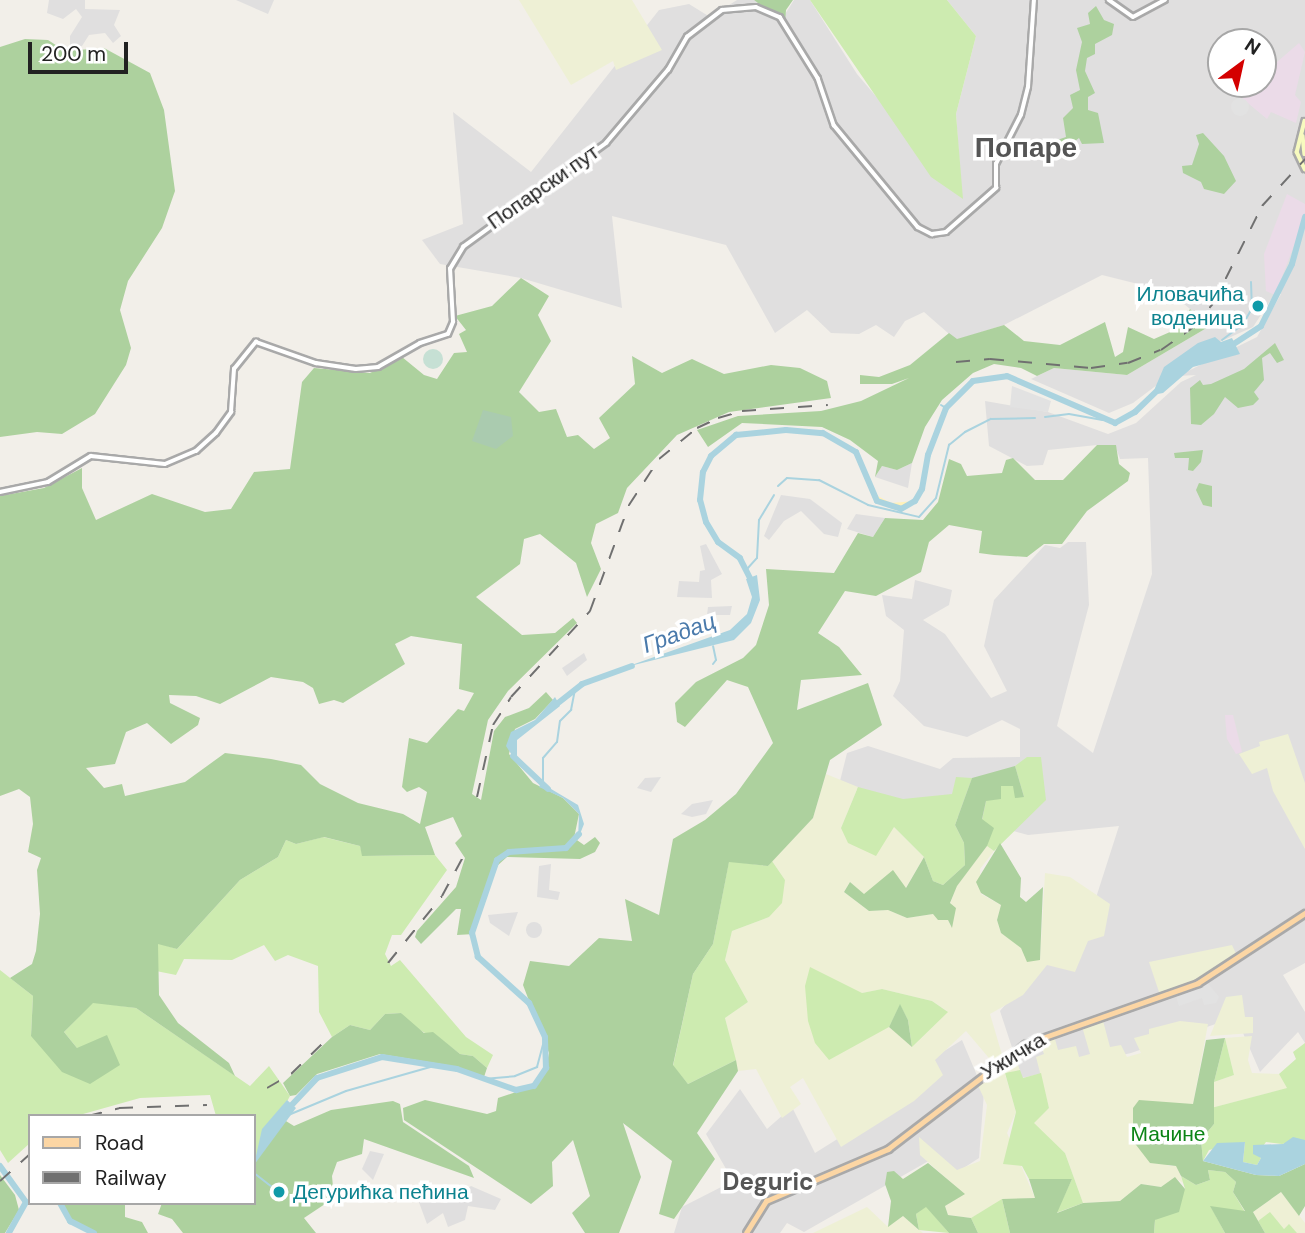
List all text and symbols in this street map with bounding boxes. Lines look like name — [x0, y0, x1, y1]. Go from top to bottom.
scale bar — [32, 28, 131, 72]
north arrow — [1207, 28, 1277, 98]
text: N — [1240, 32, 1265, 61]
text: 200 m — [41, 40, 106, 68]
district label: Попаре — [975, 131, 1077, 165]
street label: Попарски пут — [483, 139, 603, 235]
place label: Иловачића воденица — [1137, 281, 1244, 331]
marker: Иловачића воденица — [1250, 298, 1266, 314]
water label: Градац — [639, 607, 719, 659]
street label: Ужичка — [976, 1027, 1050, 1085]
legend — [28, 1114, 256, 1205]
park label: Мачине — [1131, 1121, 1205, 1147]
text: Road — [95, 1129, 144, 1157]
text: Railway — [95, 1164, 167, 1192]
district label: Deguric — [722, 1168, 814, 1196]
place label: Дегурићка пећина — [293, 1179, 469, 1205]
marker: Дегурићка пећина — [271, 1184, 287, 1200]

